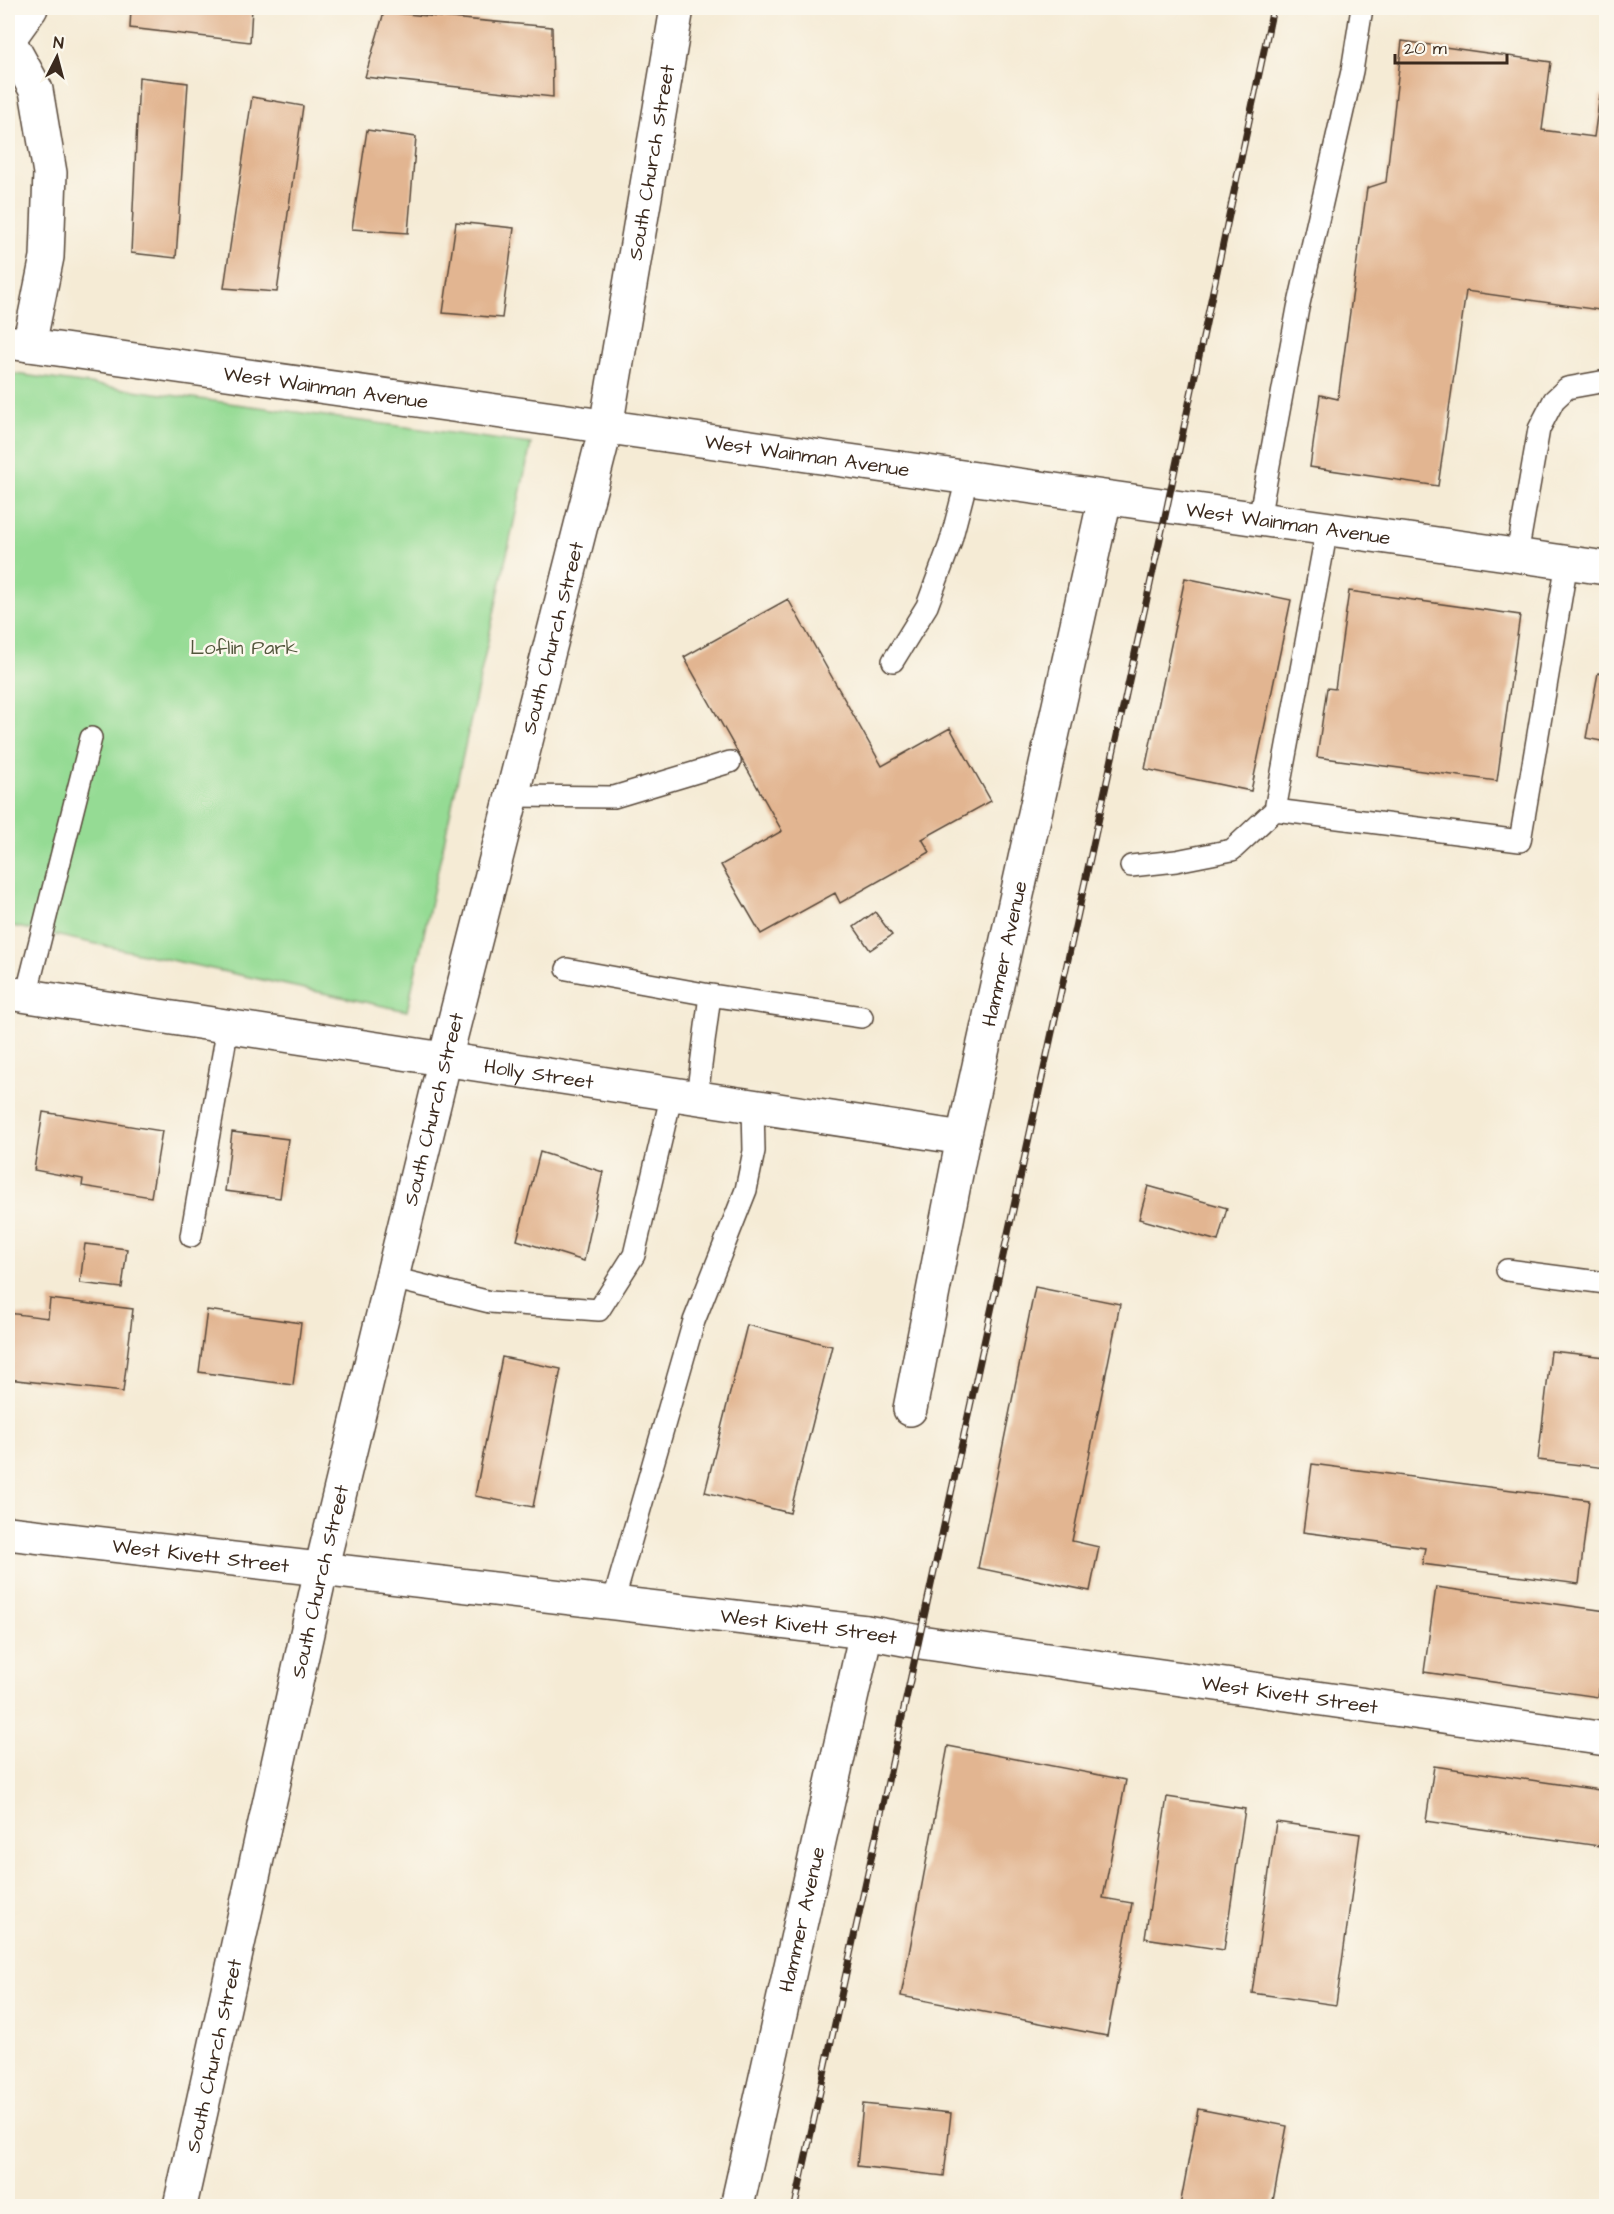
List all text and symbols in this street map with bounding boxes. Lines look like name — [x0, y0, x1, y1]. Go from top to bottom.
north arrow — [27, 27, 87, 87]
scale bar — [1395, 27, 1508, 65]
text: N — [52, 32, 65, 55]
text: 20 m — [1404, 36, 1447, 61]
street label: South Church Street — [622, 63, 682, 262]
street label: West Wainman Avenue — [221, 360, 430, 416]
street label: West Wainman Avenue — [703, 428, 911, 484]
street label: West Wainman Avenue — [1184, 496, 1393, 552]
street label: South Church Street — [515, 539, 591, 737]
park label: Loflin Park — [190, 634, 298, 662]
street label: Hammer Avenue — [975, 878, 1035, 1029]
street label: South Church Street — [397, 1010, 471, 1209]
street label: Holly Street — [482, 1052, 595, 1097]
street label: South Church Street — [284, 1482, 356, 1681]
street label: West Kivett Street — [111, 1532, 291, 1580]
street label: West Kivett Street — [719, 1602, 899, 1652]
street label: West Kivett Street — [1199, 1669, 1380, 1722]
street label: Hammer Avenue — [773, 1844, 832, 1995]
street label: South Church Street — [179, 1956, 249, 2155]

